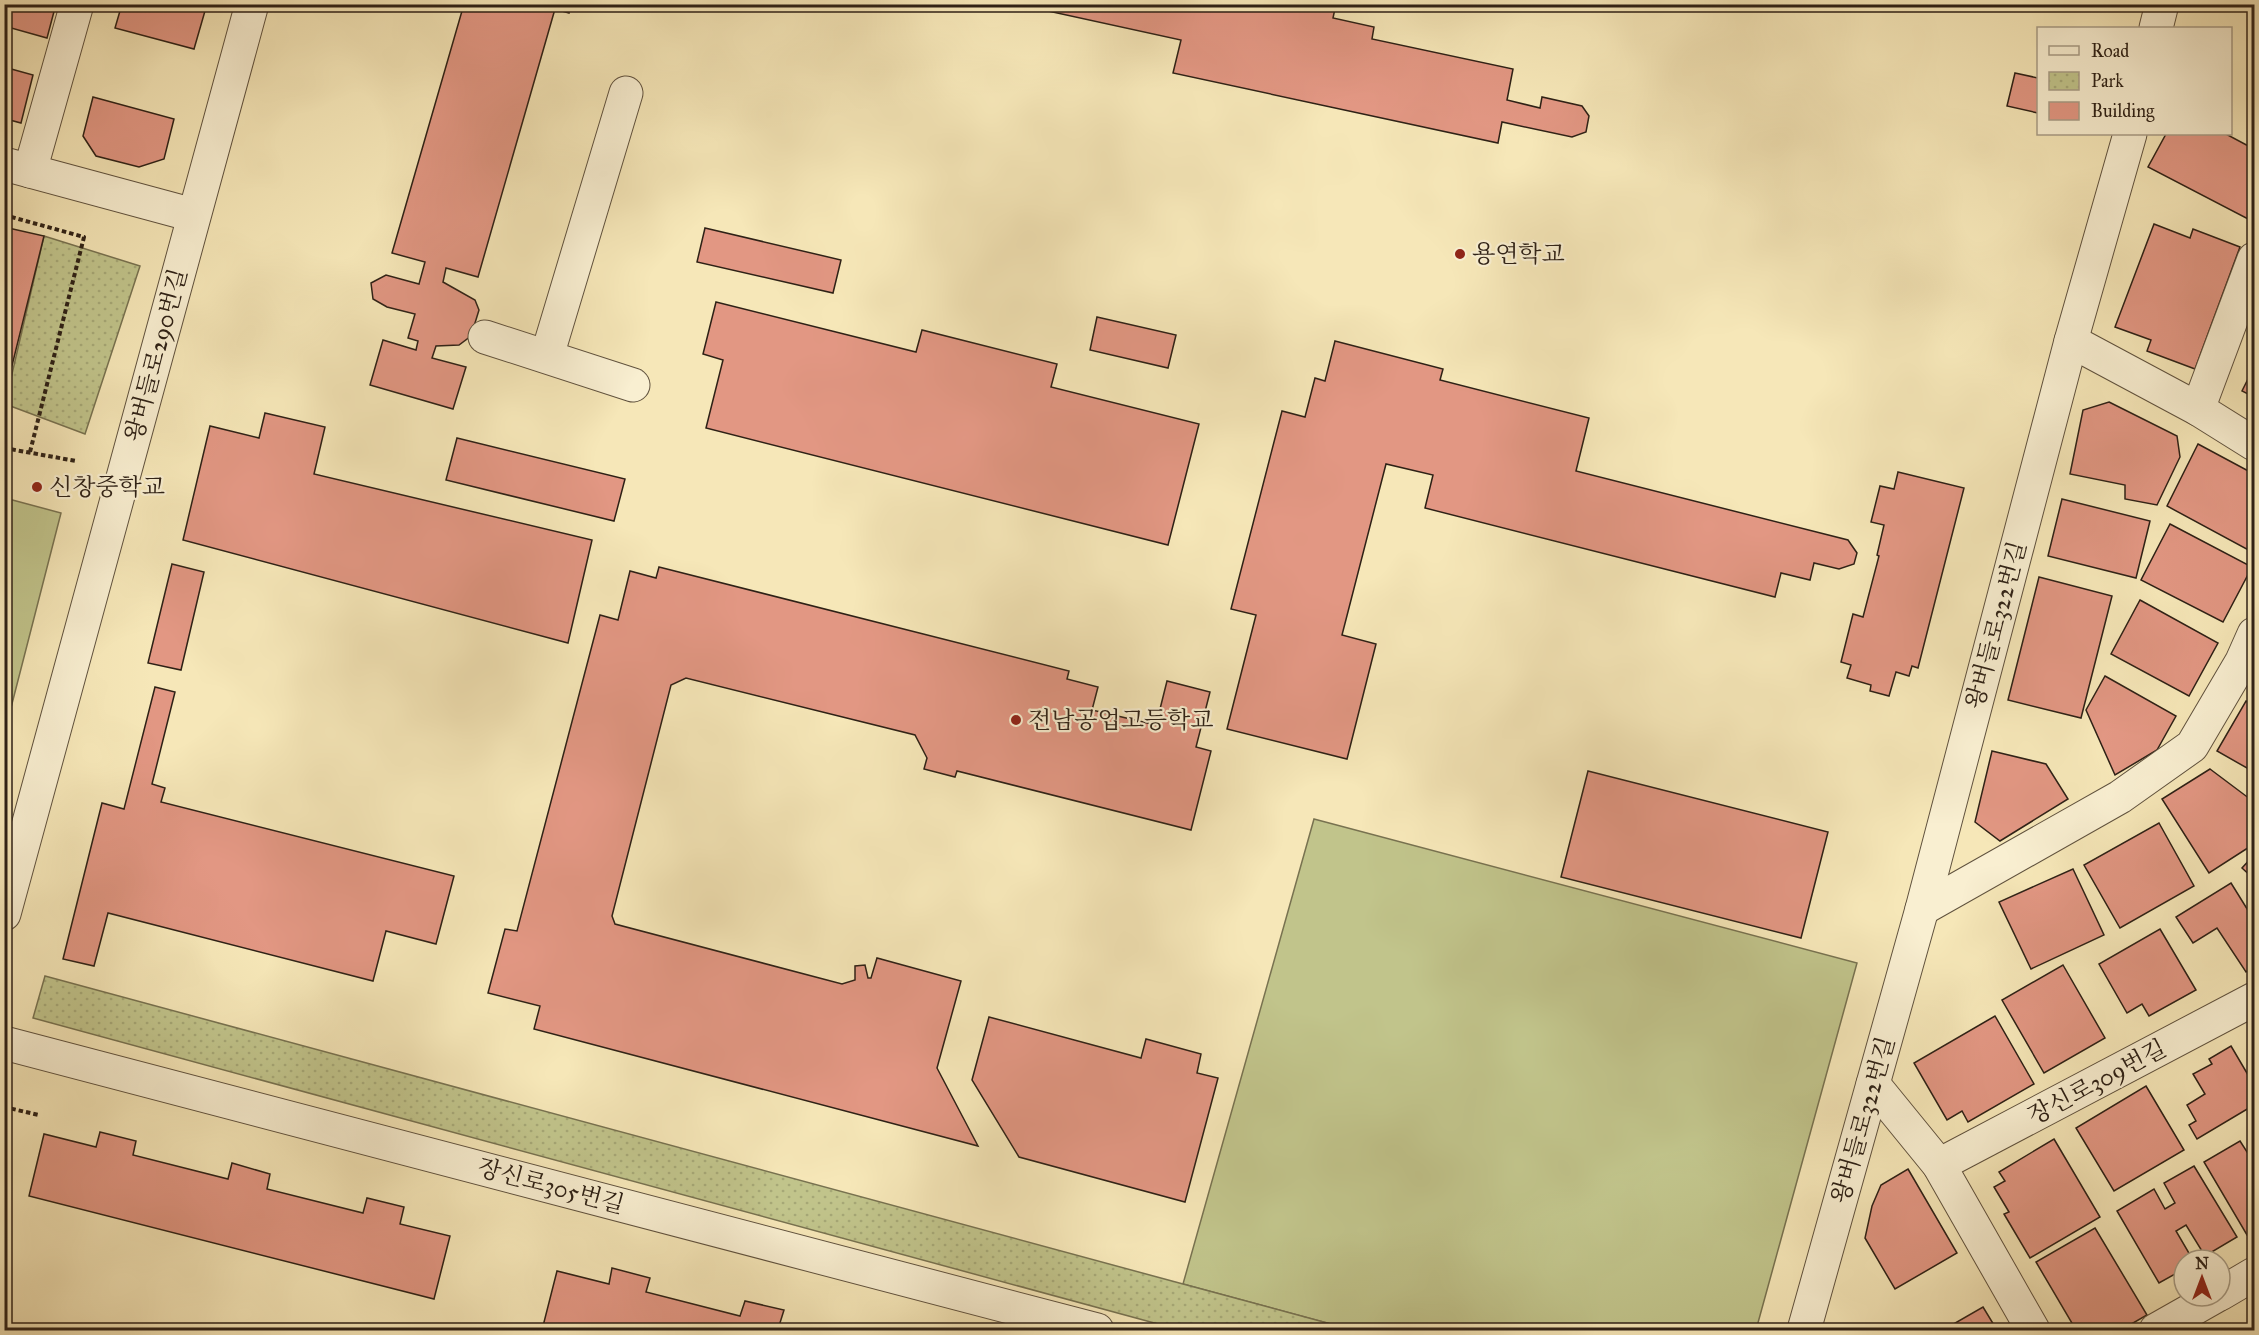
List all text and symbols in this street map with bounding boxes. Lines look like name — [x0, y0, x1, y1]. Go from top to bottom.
legend — [2037, 27, 2232, 135]
text: Road — [2091, 40, 2129, 62]
text: Park — [2091, 70, 2124, 92]
text: Building — [2091, 100, 2155, 123]
place label: 용연학교 — [1472, 239, 1565, 269]
marker: 용연학교 — [1453, 247, 1467, 261]
street label: 왕버들로290번길 — [119, 265, 193, 445]
place label: 신창중학교 — [49, 472, 165, 502]
marker: 신창중학교 — [30, 480, 44, 494]
street label: 왕버들로322번길 — [1959, 538, 2033, 712]
place label: 전남공업고등학교 — [1028, 705, 1213, 735]
marker: 전남공업고등학교 — [1009, 713, 1023, 727]
street label: 왕버들로322번길 — [1825, 1033, 1901, 1207]
street label: 장신로309번길 — [2023, 1033, 2171, 1131]
street label: 장신로305번길 — [474, 1152, 628, 1220]
north arrow — [2172, 1248, 2232, 1308]
text: N — [2195, 1254, 2209, 1273]

